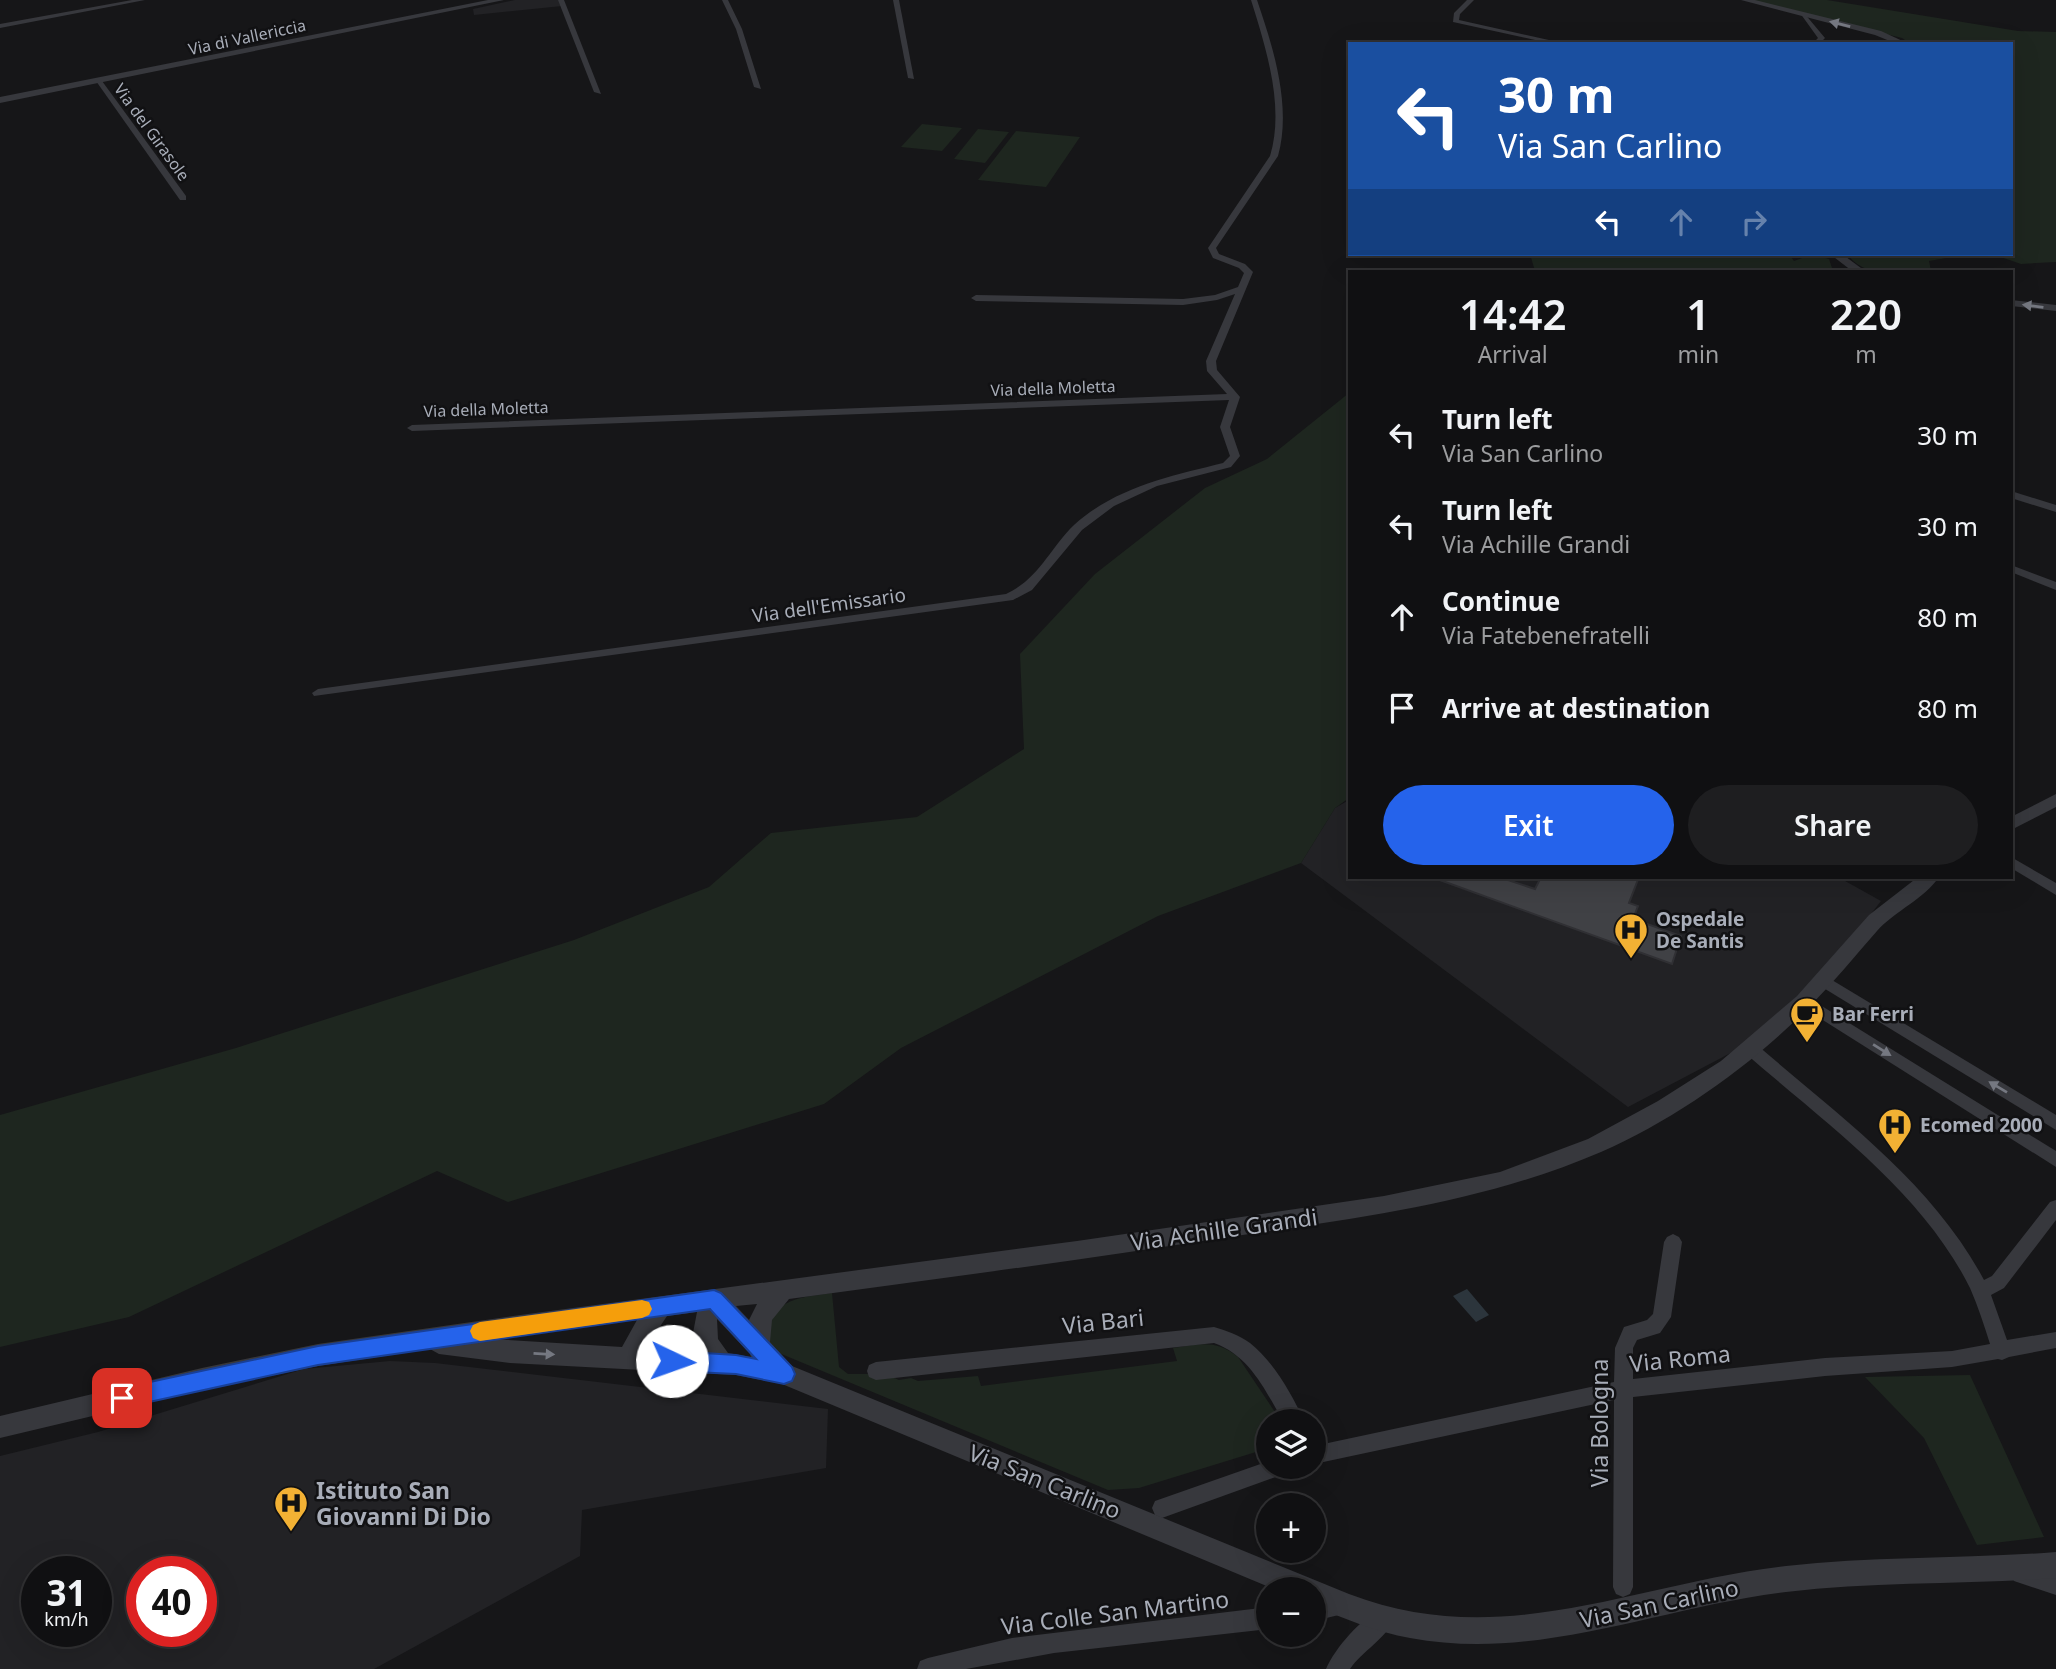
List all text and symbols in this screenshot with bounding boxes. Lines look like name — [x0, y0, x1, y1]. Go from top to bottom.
street label: Via di Vallericcia — [186, 14, 308, 60]
one-way arrow — [1829, 18, 1851, 29]
text: 30 m — [1498, 61, 1615, 127]
icon: left — [1383, 70, 1474, 161]
street label: Via del Girasole — [109, 79, 195, 185]
text: Via San Carlino — [1498, 124, 1722, 167]
icon: left — [1589, 203, 1627, 241]
icon: ahead — [1662, 203, 1700, 241]
icon: right — [1735, 203, 1773, 241]
text: 14:42 — [1459, 285, 1567, 342]
text: 1 — [1686, 285, 1710, 342]
text: 220 — [1830, 285, 1902, 342]
one-way arrow — [2022, 300, 2044, 311]
text: Arrival — [1478, 338, 1548, 370]
text: min — [1677, 338, 1719, 370]
text: m — [1855, 338, 1877, 370]
street label: Via della Moletta — [990, 375, 1116, 401]
street label: Via della Moletta — [423, 396, 549, 422]
text: Turn left — [1442, 401, 1553, 437]
icon: left — [1383, 416, 1421, 454]
text: 30 m — [1917, 417, 1978, 453]
text: Via San Carlino — [1442, 437, 1603, 469]
text: Turn left — [1442, 492, 1553, 528]
icon: left — [1383, 507, 1421, 545]
text: 30 m — [1917, 508, 1978, 544]
text: Via Achille Grandi — [1442, 528, 1630, 560]
street label: Via dell'Emissario — [751, 581, 907, 629]
text: Continue — [1442, 583, 1560, 619]
icon: ahead — [1383, 598, 1421, 636]
text: 80 m — [1917, 599, 1978, 635]
text: Via Fatebenefratelli — [1442, 619, 1650, 651]
icon: arrive — [1383, 689, 1421, 727]
text: Arrive at destination — [1442, 690, 1711, 726]
text: 80 m — [1917, 690, 1978, 726]
button: Exit — [1383, 785, 1674, 865]
button: Share — [1688, 785, 1978, 865]
place label: Ospedale De Santis — [1656, 906, 1744, 954]
hospital icon: Ospedale De Santis — [1612, 911, 1650, 960]
cafe icon: Bar Ferri — [1788, 995, 1826, 1044]
place label: Bar Ferri — [1832, 1001, 1914, 1027]
one-way arrow — [1873, 1044, 1892, 1057]
one-way arrow — [1988, 1081, 2007, 1093]
hospital icon: Ecomed 2000 — [1876, 1106, 1914, 1155]
place label: Ecomed 2000 — [1920, 1112, 2043, 1138]
street label: Via Achille Grandi — [1129, 1200, 1319, 1258]
street label: Via Bari — [1061, 1301, 1145, 1341]
position arrow — [635, 1324, 709, 1398]
street label: Via Roma — [1628, 1337, 1732, 1379]
one-way arrow — [533, 1349, 555, 1360]
street label: Via Bologna — [1583, 1359, 1615, 1487]
pin — [92, 1368, 152, 1428]
icon: arrive — [103, 1379, 141, 1417]
map controls — [1256, 1409, 1326, 1647]
button: layers — [1256, 1409, 1326, 1479]
street label: Via San Carlino — [964, 1436, 1126, 1526]
place label: Istituto San Giovanni Di Dio — [316, 1474, 491, 1532]
hospital icon: Istituto San Giovanni Di Dio — [272, 1484, 310, 1533]
button: + — [1256, 1493, 1326, 1563]
speed limit sign: 40 — [126, 1556, 217, 1647]
text: 31 — [46, 1569, 87, 1616]
street label: Via San Carlino — [1577, 1571, 1741, 1635]
button: − — [1256, 1577, 1326, 1647]
street label: Via Colle San Martino — [999, 1582, 1231, 1642]
text: km/h — [44, 1607, 89, 1631]

